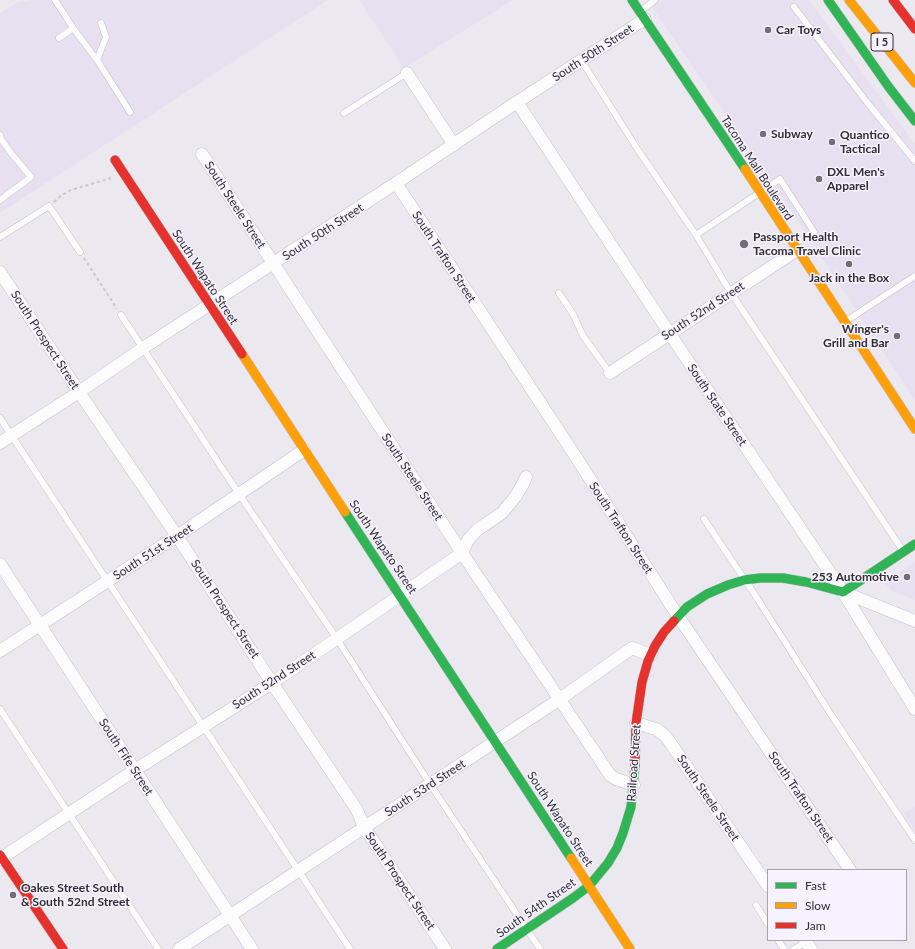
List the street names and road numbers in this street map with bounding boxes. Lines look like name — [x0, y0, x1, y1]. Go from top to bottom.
street label: South 50th Street — [550, 21, 636, 85]
road number: I 5 — [871, 33, 893, 51]
street label: Tacoma Mall Boulevard — [718, 113, 796, 223]
street label: South Steele Street — [201, 159, 269, 251]
street label: South 50th Street — [280, 200, 366, 264]
street label: South Trafton Street — [409, 209, 479, 305]
street label: South Wapato Street — [169, 227, 241, 327]
street label: South 52nd Street — [659, 279, 747, 343]
street label: South Prospect Street — [8, 288, 82, 392]
street label: South State Street — [684, 361, 750, 449]
street label: South Steele Street — [378, 431, 446, 523]
street label: South Trafton Street — [586, 480, 656, 576]
street label: South Wapato Street — [346, 497, 420, 597]
street label: South 51st Street — [110, 521, 196, 583]
street label: South Prospect Street — [188, 557, 262, 661]
street label: South 52nd Street — [230, 648, 318, 712]
street label: South Fife Street — [96, 716, 156, 798]
street label: Railroad Street — [624, 724, 644, 802]
street label: South Trafton Street — [765, 749, 837, 845]
street label: South Steele Street — [674, 752, 742, 844]
street label: South 53rd Street — [382, 757, 468, 819]
street label: South Wapato Street — [524, 769, 596, 869]
street label: South Prospect Street — [362, 829, 438, 933]
street label: South 54th Street — [494, 875, 578, 941]

